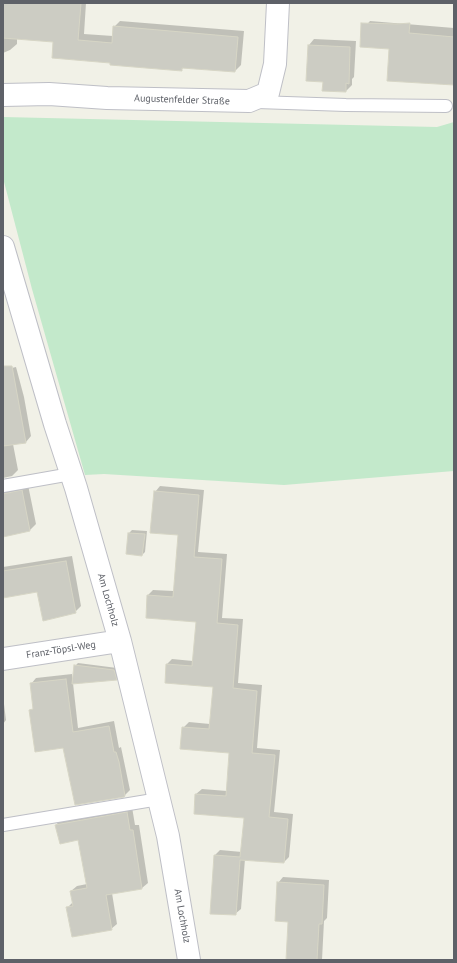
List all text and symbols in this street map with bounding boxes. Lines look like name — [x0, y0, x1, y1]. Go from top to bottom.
street label: Augustenfelder Straße — [134, 92, 230, 108]
street label: Am Lochholz — [95, 572, 121, 628]
street label: Franz-Töpsl-Weg — [25, 639, 97, 661]
street label: Am Lochholz — [171, 888, 193, 944]

